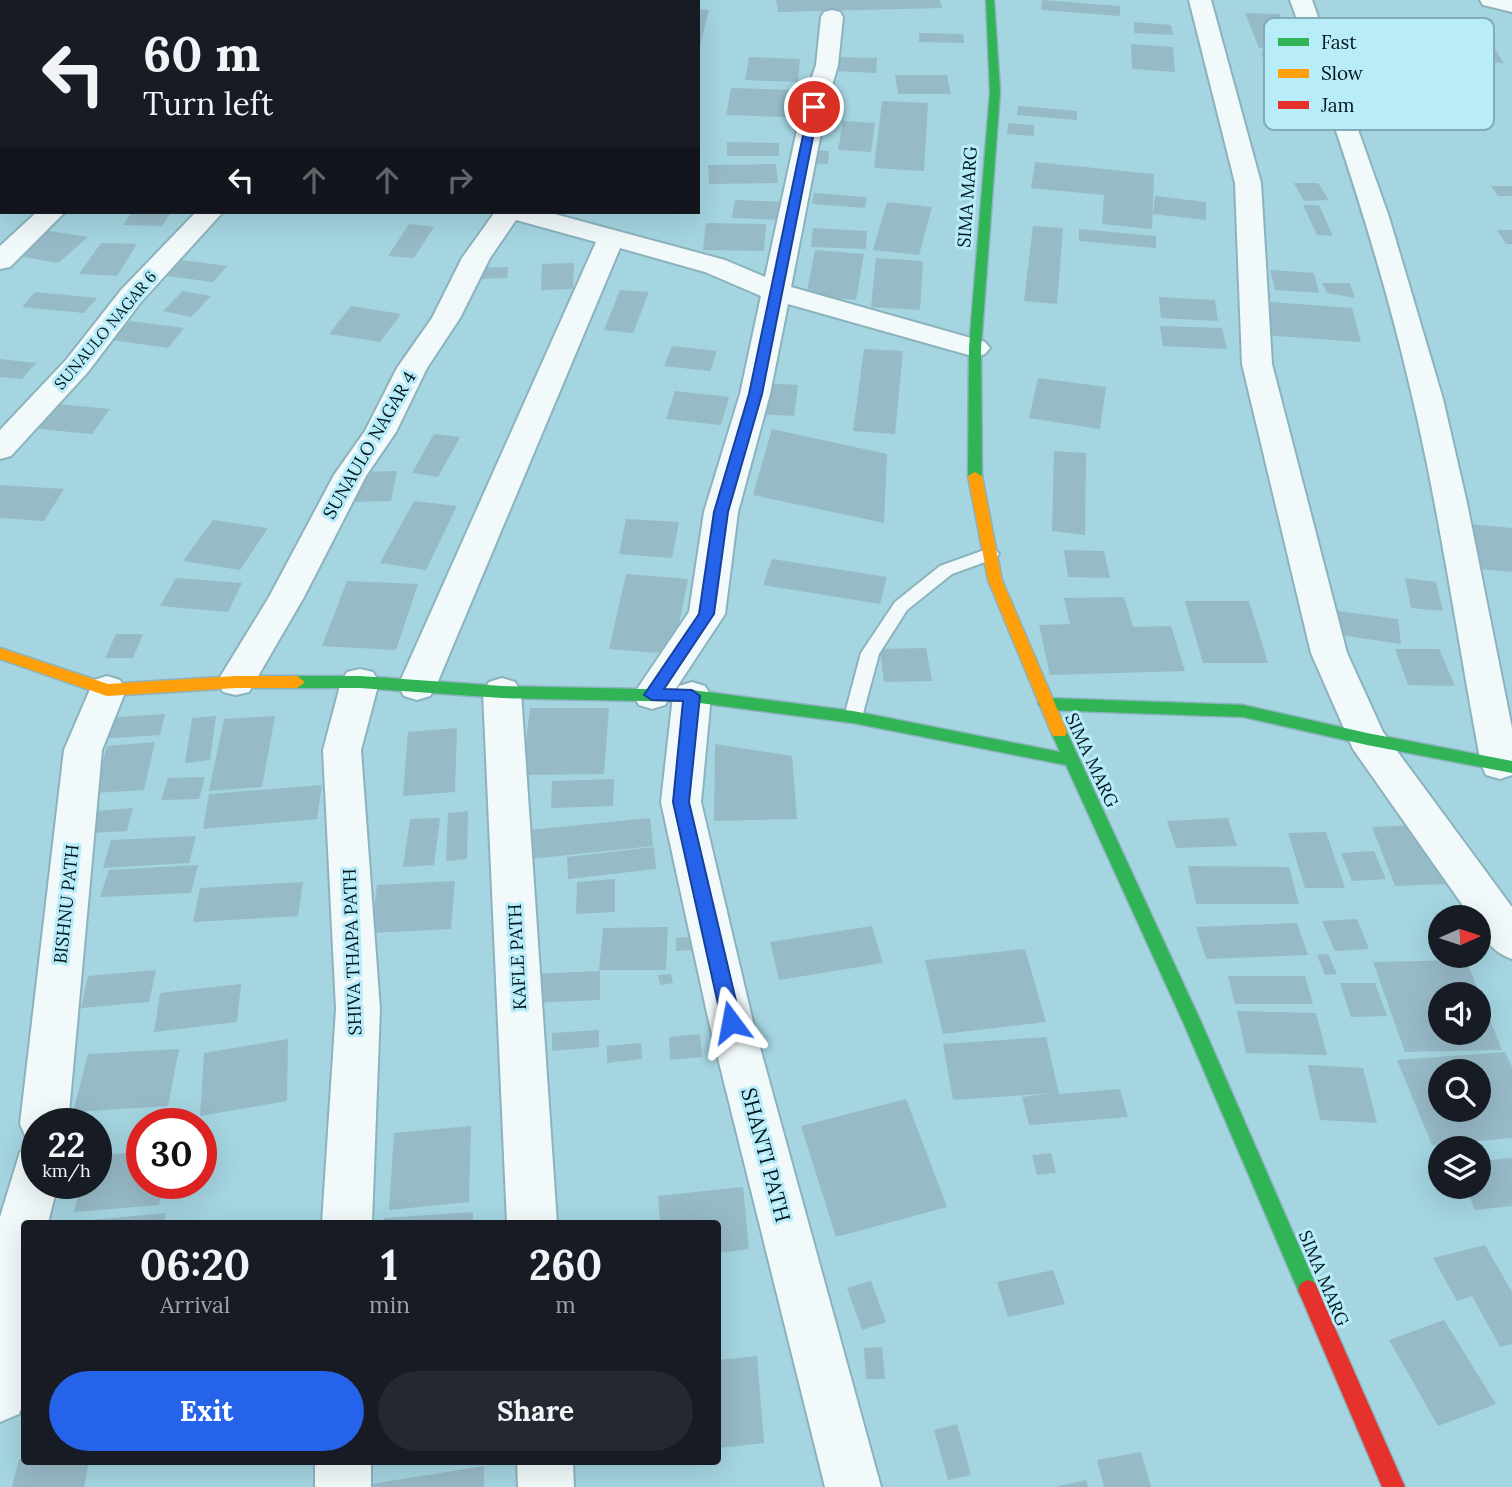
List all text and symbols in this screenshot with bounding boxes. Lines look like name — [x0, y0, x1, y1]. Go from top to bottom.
legend — [1264, 18, 1494, 130]
text: 60 m — [143, 22, 260, 84]
icon: left — [28, 28, 119, 119]
text: Fast — [1321, 30, 1357, 54]
text: Slow — [1321, 61, 1364, 85]
pin — [784, 77, 844, 137]
text: Turn left — [143, 83, 273, 124]
icon: arrive — [795, 88, 833, 126]
text: Jam — [1320, 93, 1355, 117]
street label: SIMA MARG — [952, 145, 982, 248]
icon: left — [222, 161, 260, 199]
icon: ahead — [295, 161, 333, 199]
icon: ahead — [368, 161, 406, 199]
icon: right — [441, 161, 479, 199]
street label: SUNAULO NAGAR 6 — [50, 267, 160, 393]
street label: SUNAULO NAGAR 4 — [317, 367, 421, 523]
street label: SIMA MARG — [1060, 709, 1124, 811]
street label: BISHNU PATH — [48, 843, 84, 965]
street label: SHIVA THAPA PATH — [338, 868, 366, 1036]
street label: KAFLE PATH — [503, 903, 531, 1011]
north arrow — [1428, 905, 1491, 968]
map controls — [1428, 905, 1491, 1199]
button: sound — [1428, 982, 1491, 1045]
position arrow — [694, 985, 768, 1059]
button: search — [1428, 1059, 1491, 1122]
street label: SHANTI PATH — [735, 1085, 797, 1225]
speed limit sign: 30 — [126, 1108, 217, 1199]
text: 22 — [48, 1122, 85, 1167]
button: layers — [1428, 1136, 1491, 1199]
text: km/h — [42, 1159, 91, 1182]
street label: SIMA MARG — [1294, 1227, 1355, 1330]
text: 06:20 — [140, 1238, 250, 1292]
text: 1 — [381, 1238, 398, 1292]
text: 260 — [529, 1238, 602, 1292]
text: Arrival — [160, 1290, 230, 1319]
text: min — [369, 1290, 410, 1319]
text: m — [555, 1290, 576, 1319]
button: Exit — [49, 1371, 364, 1451]
button: Share — [378, 1371, 693, 1451]

